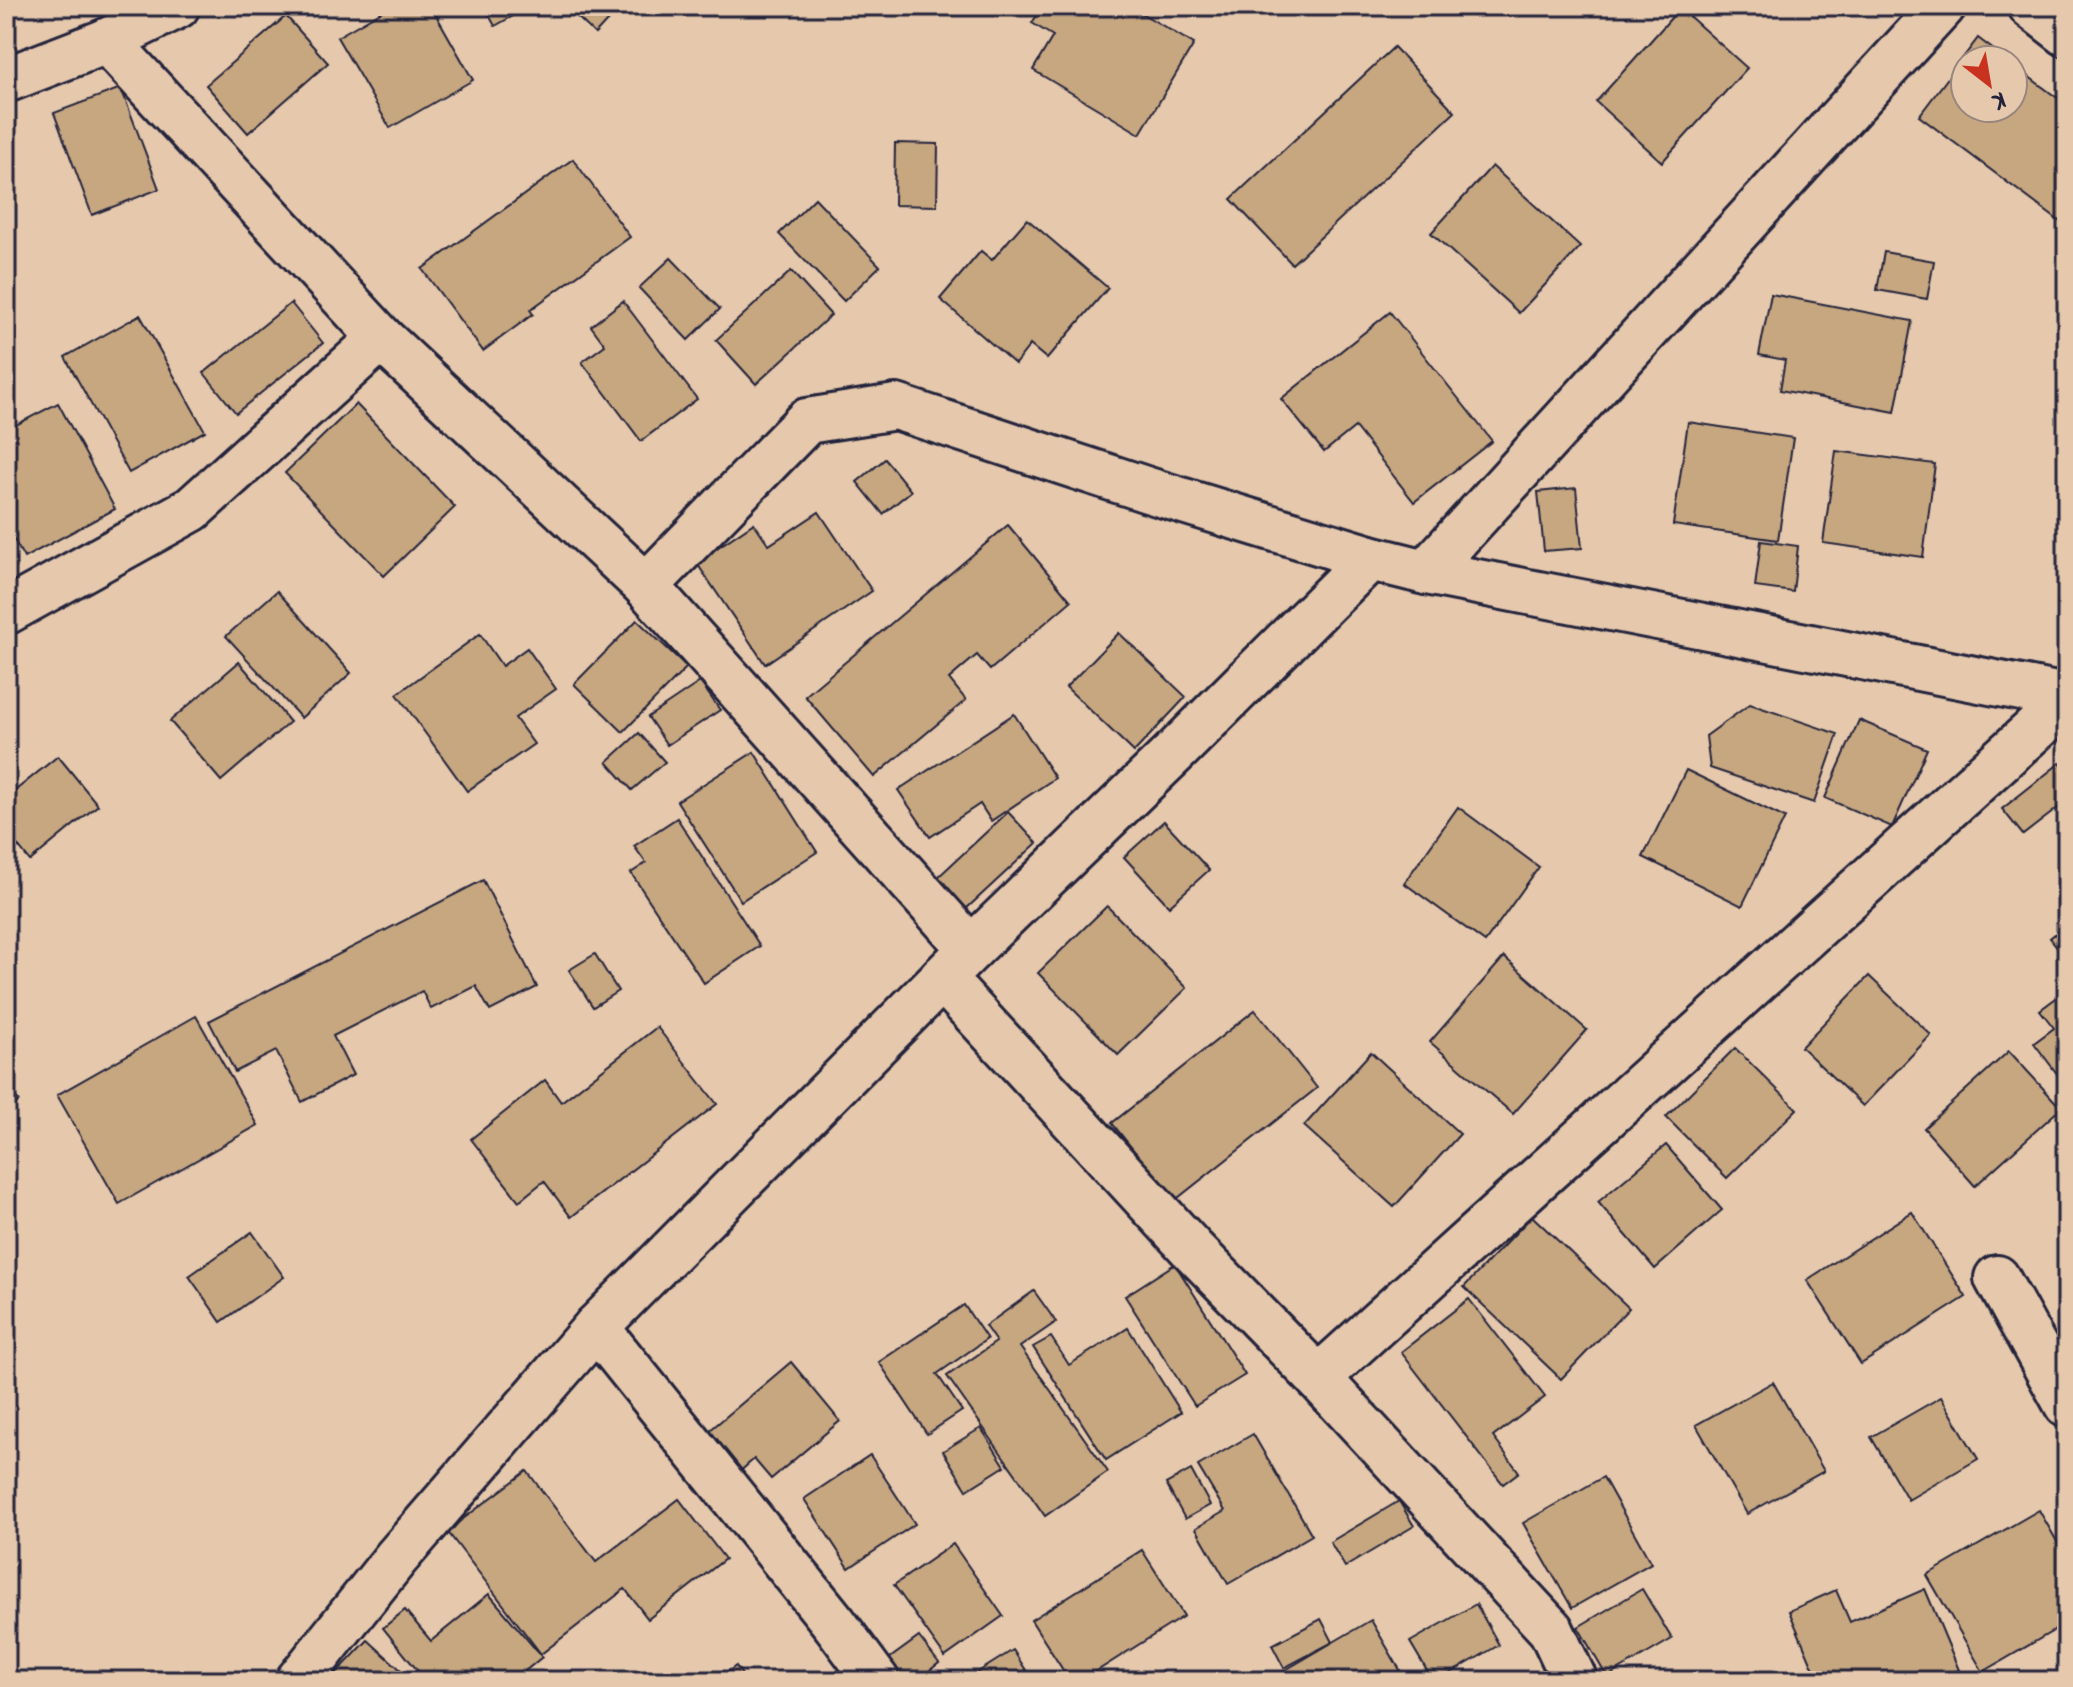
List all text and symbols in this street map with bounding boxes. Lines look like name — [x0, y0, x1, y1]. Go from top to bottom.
north arrow — [1949, 44, 2029, 124]
text: K — [1983, 81, 2013, 117]

